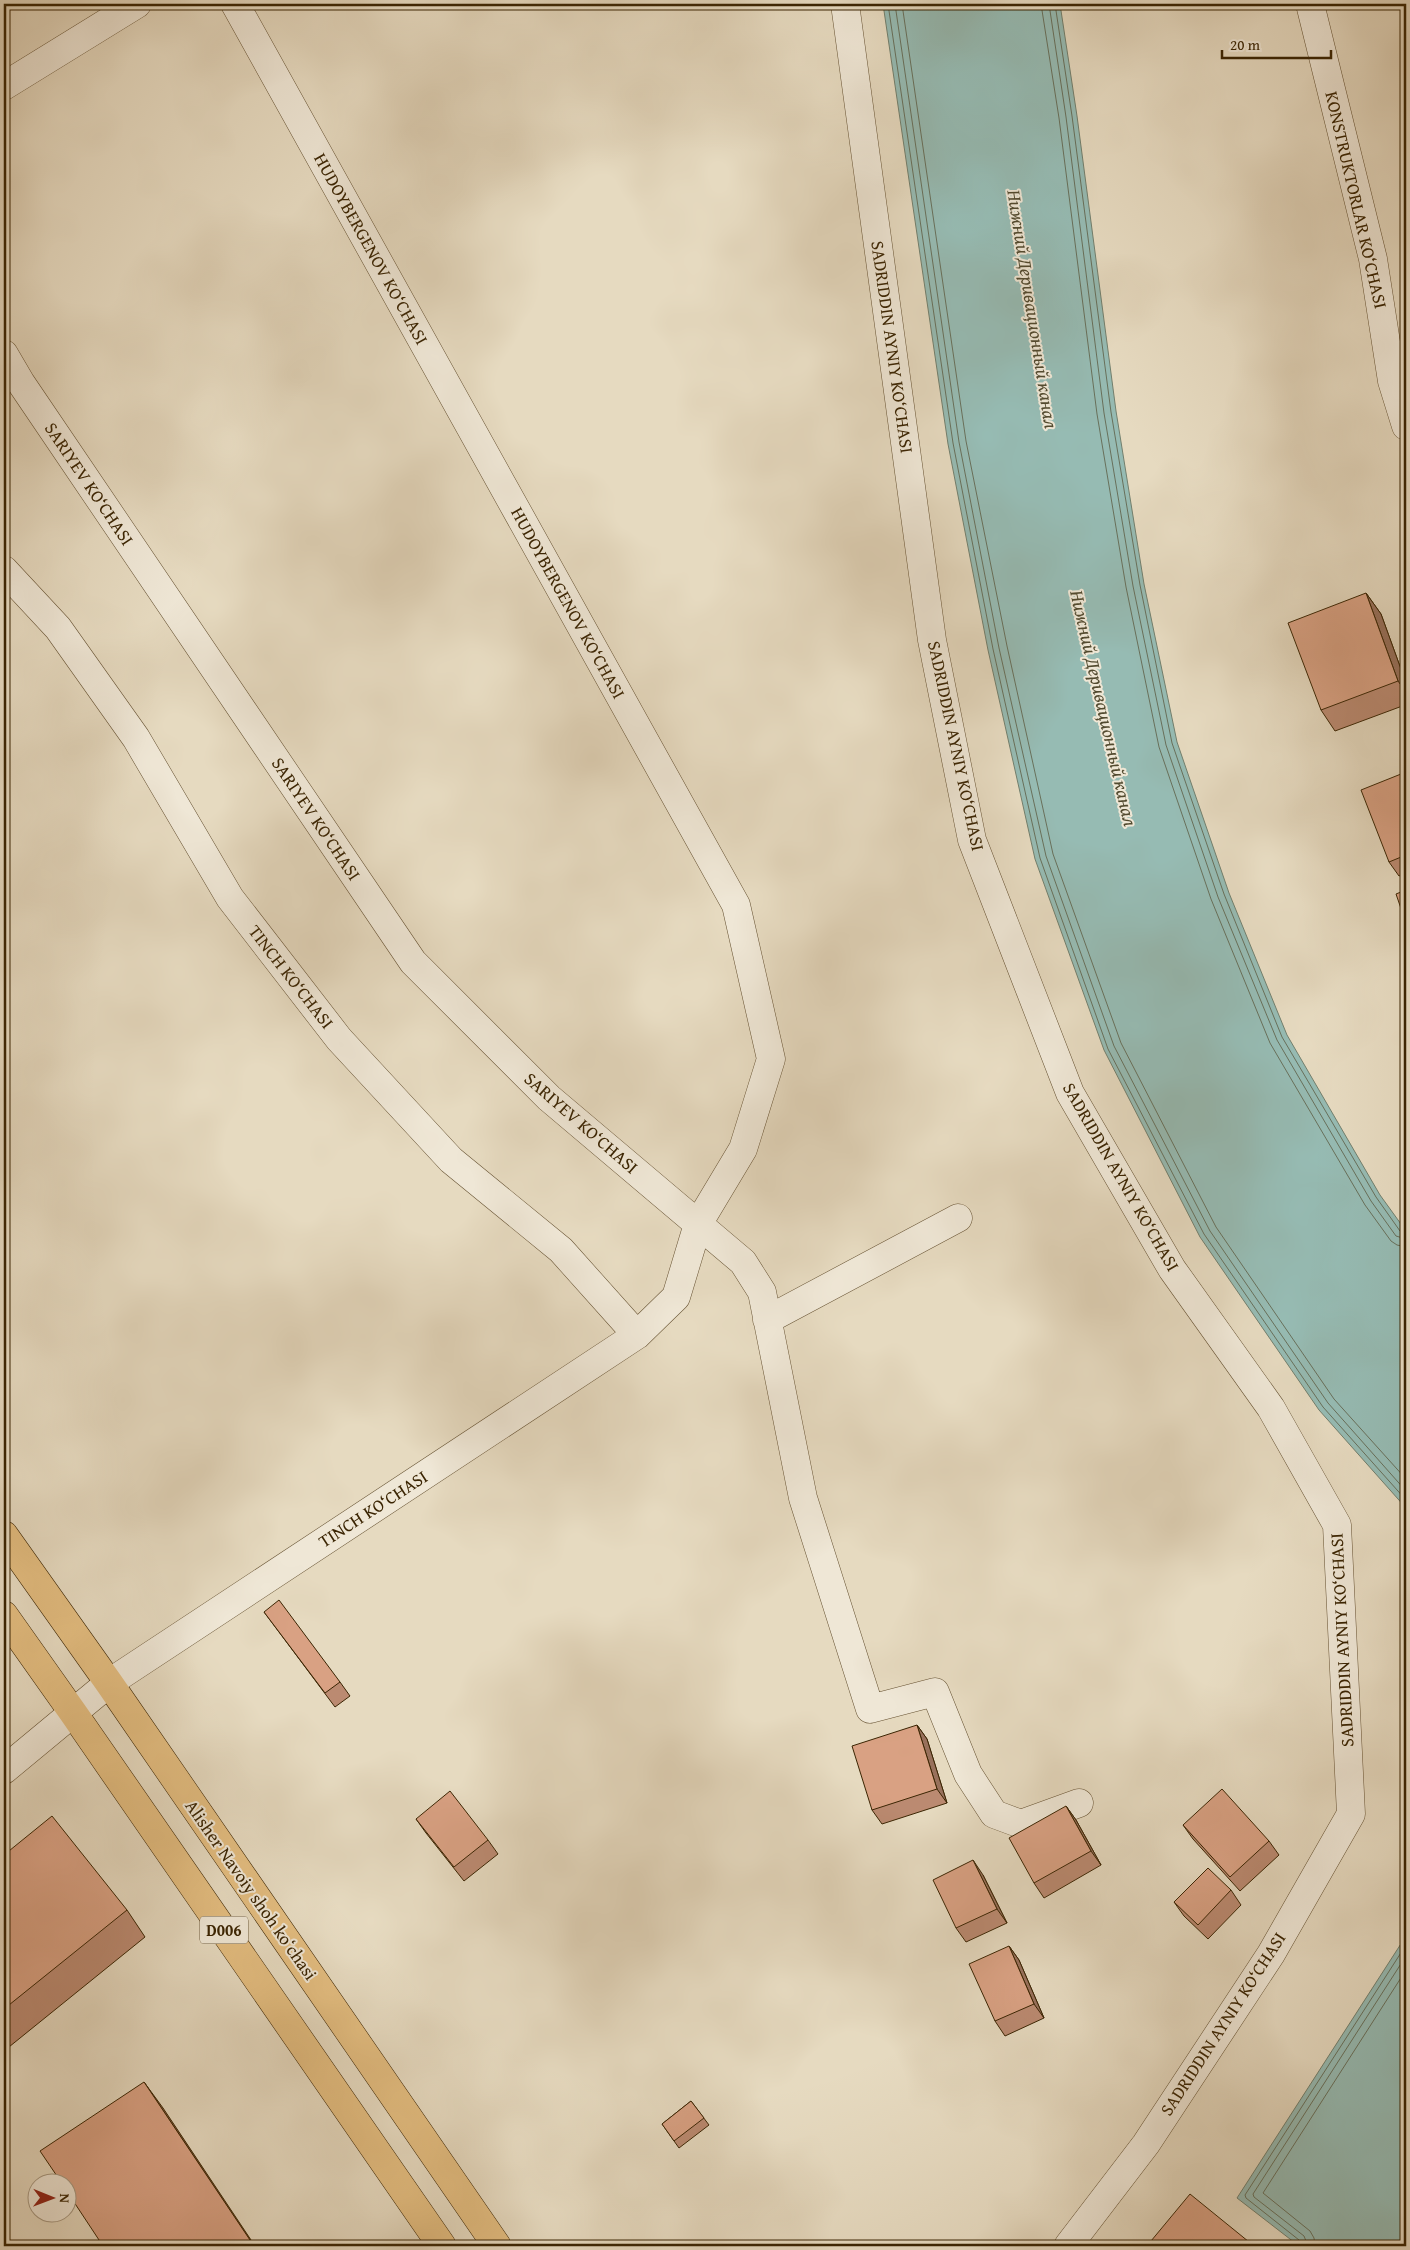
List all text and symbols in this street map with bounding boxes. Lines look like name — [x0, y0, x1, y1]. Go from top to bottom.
scale bar — [1222, 28, 1331, 60]
text: 20 m — [1230, 34, 1261, 55]
street label: KONSTRUKTORLAR KO‘CHASI — [1318, 89, 1395, 311]
street label: HUDOYBERGENOV KO‘CHASI — [307, 148, 436, 350]
water label: Нижний Деривационный канал — [1000, 187, 1066, 431]
street label: SADRIDDIN AYNIY KO‘CHASI — [864, 239, 921, 455]
street label: SARIYEV KO‘CHASI — [38, 417, 141, 551]
street label: HUDOYBERGENOV KO‘CHASI — [504, 502, 633, 704]
water label: Нижний Деривационный канал — [1063, 587, 1145, 829]
street label: SADRIDDIN AYNIY KO‘CHASI — [921, 638, 992, 853]
street label: SARIYEV KO‘CHASI — [265, 752, 368, 886]
street label: TINCH KO‘CHASI — [242, 919, 341, 1034]
street label: SARIYEV KO‘CHASI — [518, 1065, 644, 1180]
street label: SADRIDDIN AYNIY KO‘CHASI — [1056, 1077, 1187, 1276]
street label: TINCH KO‘CHASI — [313, 1463, 433, 1554]
street label: SADRIDDIN AYNIY KO‘CHASI — [1322, 1532, 1361, 1748]
street label: Alisher Navoiy shoh koʻchasi — [179, 1794, 324, 1985]
road number: D006 — [200, 1916, 248, 1944]
street label: SADRIDDIN AYNIY KO‘CHASI — [1153, 1927, 1292, 2121]
north arrow — [28, 2172, 78, 2222]
text: N — [55, 2193, 75, 2204]

